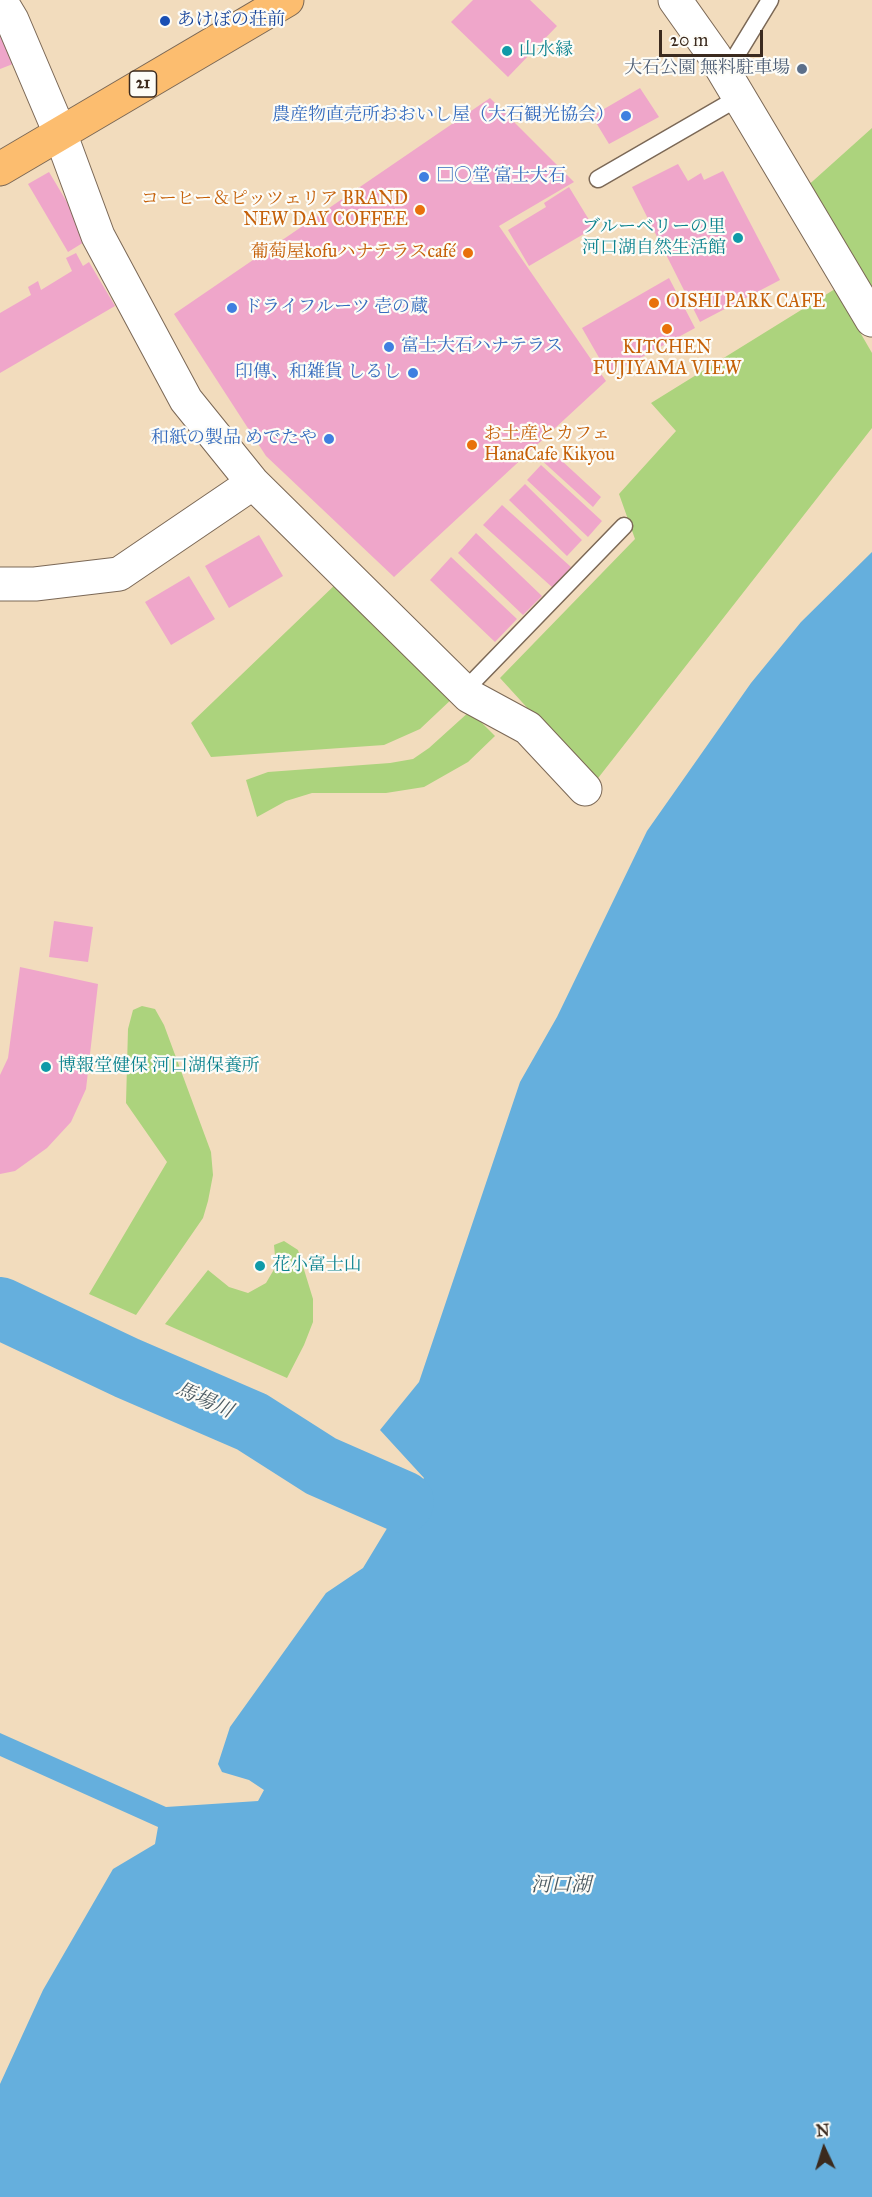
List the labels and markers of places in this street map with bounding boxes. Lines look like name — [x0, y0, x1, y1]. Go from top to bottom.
place label: あけぼの荘前 — [177, 10, 285, 32]
marker: あけぼの荘前 — [158, 14, 172, 28]
place label: 山水縁 — [519, 40, 573, 62]
marker: 山水縁 — [500, 44, 514, 58]
place label: 大石公園 無料駐車場 — [624, 58, 790, 80]
marker: 大石公園 無料駐車場 — [795, 62, 809, 76]
place label: 農産物直売所おおいし屋（大石観光協会） — [272, 105, 614, 127]
marker: 農産物直売所おおいし屋（大石観光協会） — [619, 109, 633, 123]
place label: □○堂 富士大石 — [436, 166, 566, 188]
marker: □○堂 富士大石 — [417, 170, 431, 184]
place label: コーヒー＆ピッツェリア BRAND NEW DAY COFFEE — [141, 189, 408, 232]
marker: コーヒー＆ピッツェリア BRAND NEW DAY COFFEE — [413, 203, 427, 217]
place label: ブルーベリーの里 河口湖自然生活館 — [582, 217, 726, 260]
marker: ブルーベリーの里 河口湖自然生活館 — [731, 231, 745, 245]
place label: 葡萄屋kofuハナテラスcafé — [250, 242, 456, 264]
marker: 葡萄屋kofuハナテラスcafé — [461, 246, 475, 260]
place label: OISHI PARK CAFE — [666, 292, 825, 314]
marker: OISHI PARK CAFE — [647, 296, 661, 310]
place label: ドライフルーツ 壱の蔵 — [244, 297, 428, 319]
marker: ドライフルーツ 壱の蔵 — [225, 301, 239, 315]
marker: KITCHEN FUJIYAMA VIEW — [660, 322, 674, 336]
place label: 富士大石ハナテラス — [401, 336, 563, 358]
place label: KITCHEN FUJIYAMA VIEW — [593, 338, 741, 380]
marker: 富士大石ハナテラス — [382, 340, 396, 354]
place label: 印傳、和雑貨 しるし — [235, 362, 401, 384]
marker: 印傳、和雑貨 しるし — [406, 366, 420, 380]
place label: お土産とカフェ HanaCafe Kikyou — [484, 424, 615, 466]
place label: 和紙の製品 めでたや — [151, 428, 317, 450]
marker: 和紙の製品 めでたや — [322, 432, 336, 446]
marker: お土産とカフェ HanaCafe Kikyou — [465, 438, 479, 452]
place label: 博報堂健保 河口湖保養所 — [58, 1056, 260, 1078]
marker: 博報堂健保 河口湖保養所 — [39, 1060, 53, 1074]
place label: 花小富士山 — [272, 1255, 362, 1277]
marker: 花小富士山 — [253, 1259, 267, 1273]

